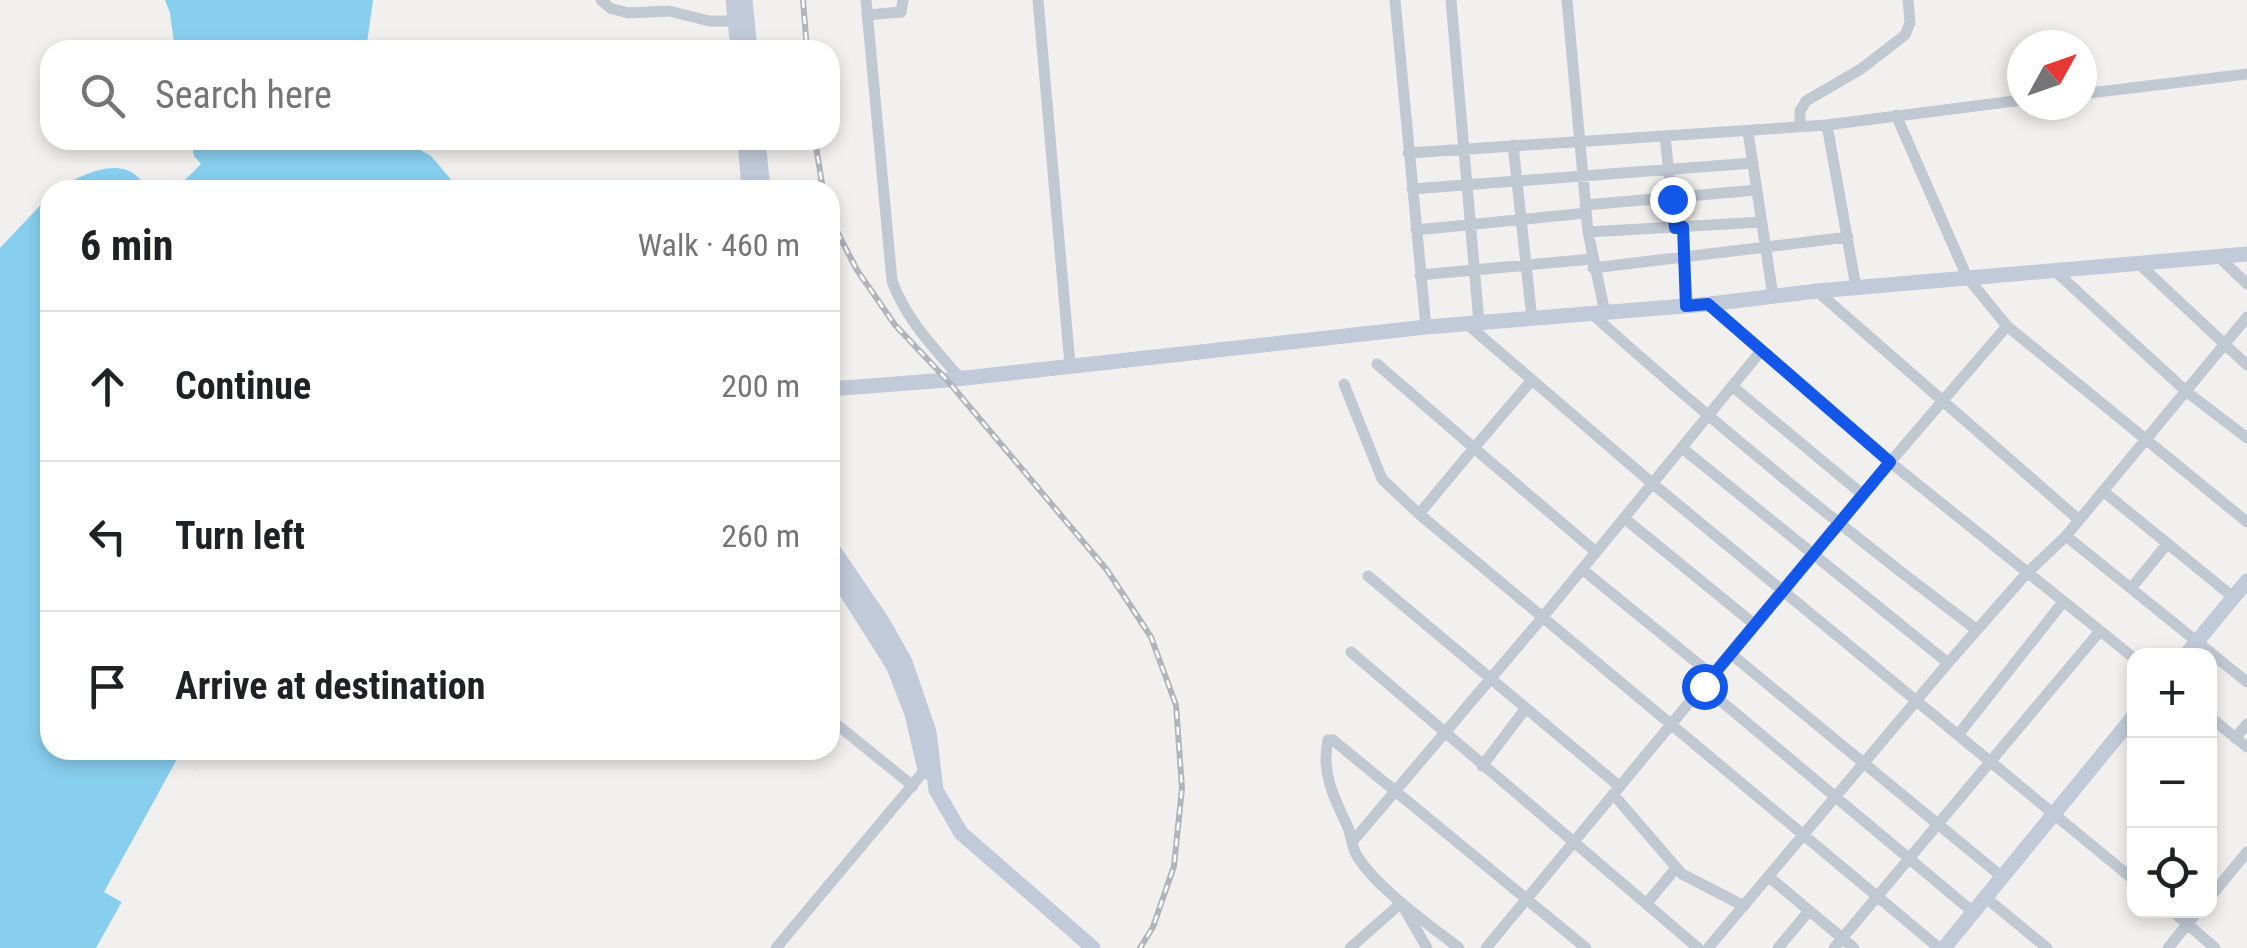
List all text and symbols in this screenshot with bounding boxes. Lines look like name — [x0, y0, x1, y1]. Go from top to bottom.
north arrow — [2007, 30, 2097, 120]
search box — [40, 40, 840, 150]
icon: search — [75, 68, 130, 123]
text: Search here — [155, 73, 332, 117]
route end — [1650, 177, 1696, 223]
text: 6 min — [80, 221, 173, 270]
text: Walk · 460 m — [638, 226, 800, 264]
icon: ahead — [80, 359, 135, 414]
text: Continue — [175, 364, 311, 408]
text: 200 m — [721, 367, 800, 405]
icon: left — [80, 509, 135, 564]
text: Turn left — [175, 514, 305, 558]
text: 260 m — [721, 517, 800, 555]
map controls — [2127, 648, 2217, 918]
button: + — [2127, 648, 2217, 738]
icon: arrive — [80, 659, 135, 714]
text: Arrive at destination — [175, 664, 485, 708]
route start — [1682, 664, 1728, 710]
button: − — [2127, 738, 2217, 828]
button: locate — [2127, 828, 2217, 918]

